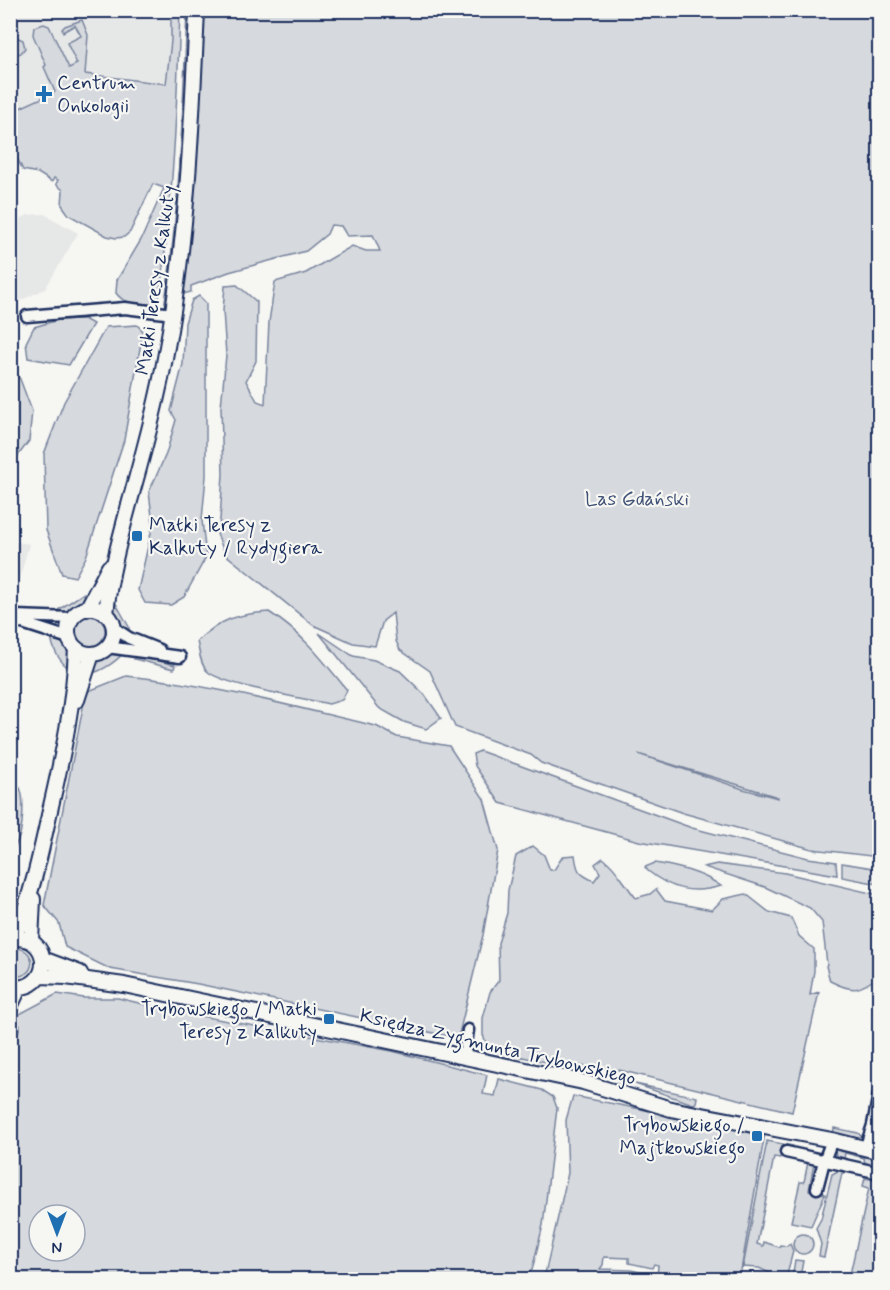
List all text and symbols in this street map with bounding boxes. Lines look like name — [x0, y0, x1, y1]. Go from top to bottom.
place label: Centrum Onkologii — [57, 70, 136, 120]
marker: Centrum Onkologii — [35, 85, 53, 103]
street label: Matki Teresy z Kalkuty — [130, 184, 183, 377]
park label: Las Gdański — [585, 486, 689, 513]
place label: Matki Teresy z Kalkuty / Rydygiera — [149, 512, 323, 564]
marker: Matki Teresy z Kalkuty / Rydygiera — [130, 529, 144, 543]
place label: Trybowskiego / Matki Teresy z Kalkuty — [141, 996, 317, 1046]
street label: Księdza Zygmunta Trybowskiego — [357, 1003, 638, 1094]
marker: Trybowskiego / Matki Teresy z Kalkuty — [322, 1012, 336, 1026]
place label: Trybowskiego / Majtkowskiego — [619, 1112, 745, 1164]
marker: Trybowskiego / Majtkowskiego — [750, 1129, 764, 1143]
north arrow — [27, 1203, 87, 1263]
text: N — [52, 1236, 62, 1257]

